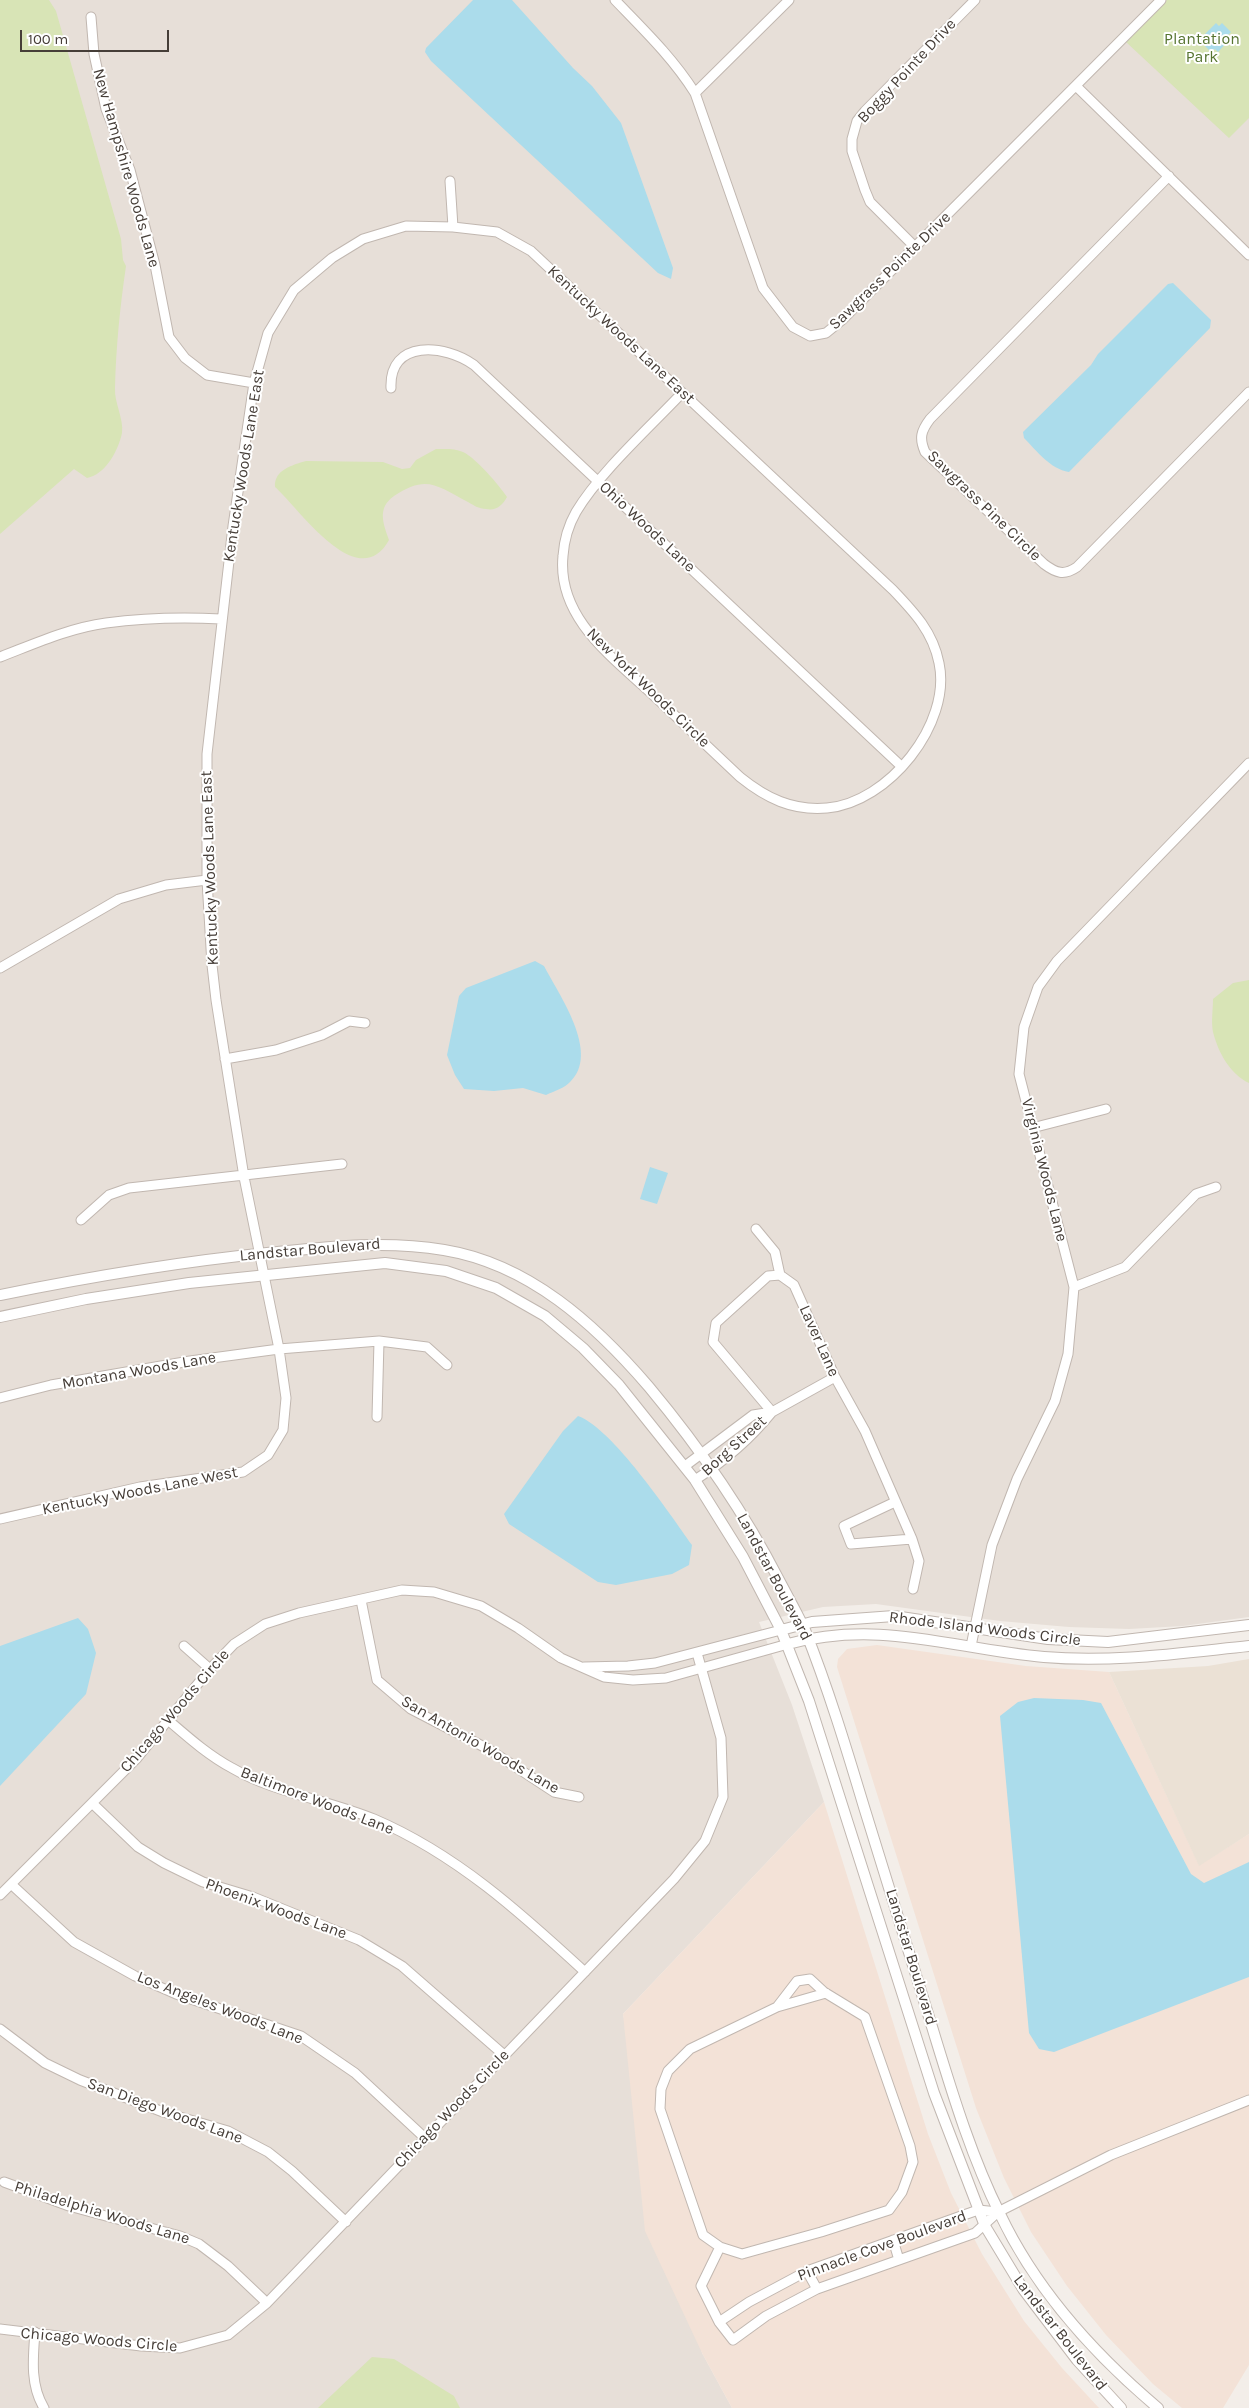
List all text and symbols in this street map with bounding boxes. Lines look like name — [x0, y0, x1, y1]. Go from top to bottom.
street label: Boggy Pointe Drive — [854, 15, 960, 127]
scale bar — [22, 20, 171, 52]
park label: Plantation Park — [1164, 29, 1240, 67]
text: 100 m — [28, 30, 68, 48]
street label: New Hampshire Woods Lane — [88, 66, 164, 270]
street label: Sawgrass Pointe Drive — [825, 208, 955, 334]
street label: Kentucky Woods Lane East — [543, 262, 699, 408]
street label: Kentucky Woods Lane East — [219, 368, 269, 564]
street label: Sawgrass Pine Circle — [923, 447, 1045, 565]
street label: Ohio Woods Lane — [595, 478, 699, 576]
street label: New York Woods Circle — [582, 624, 714, 752]
street label: Kentucky Woods Lane East — [197, 770, 223, 966]
street label: Virginia Woods Lane — [1017, 1096, 1071, 1244]
street label: Landstar Boulevard — [239, 1234, 381, 1266]
street label: Laver Lane — [795, 1302, 843, 1380]
street label: Montana Woods Lane — [60, 1348, 218, 1394]
street label: Borg Street — [697, 1412, 771, 1480]
street label: Kentucky Woods Lane West — [41, 1463, 239, 1519]
street label: Landstar Boulevard — [732, 1510, 816, 1644]
street label: Rhode Island Woods Circle — [888, 1608, 1082, 1650]
street label: Chicago Woods Circle — [116, 1645, 234, 1777]
street label: San Antonio Woods Lane — [397, 1692, 563, 1798]
street label: Baltimore Woods Lane — [238, 1763, 396, 1839]
street label: Phoenix Woods Lane — [203, 1874, 349, 1944]
street label: Landstar Boulevard — [881, 1887, 941, 2027]
street label: Los Angeles Woods Lane — [134, 1967, 306, 2049]
street label: Chicago Woods Circle — [391, 2046, 513, 2172]
street label: San Diego Woods Lane — [85, 2074, 245, 2148]
street label: Philadelphia Woods Lane — [12, 2177, 192, 2249]
street label: Pinnacle Cove Boulevard — [795, 2206, 969, 2286]
street label: Landstar Boulevard — [1009, 2271, 1111, 2395]
street label: Chicago Woods Circle — [20, 2324, 178, 2356]

